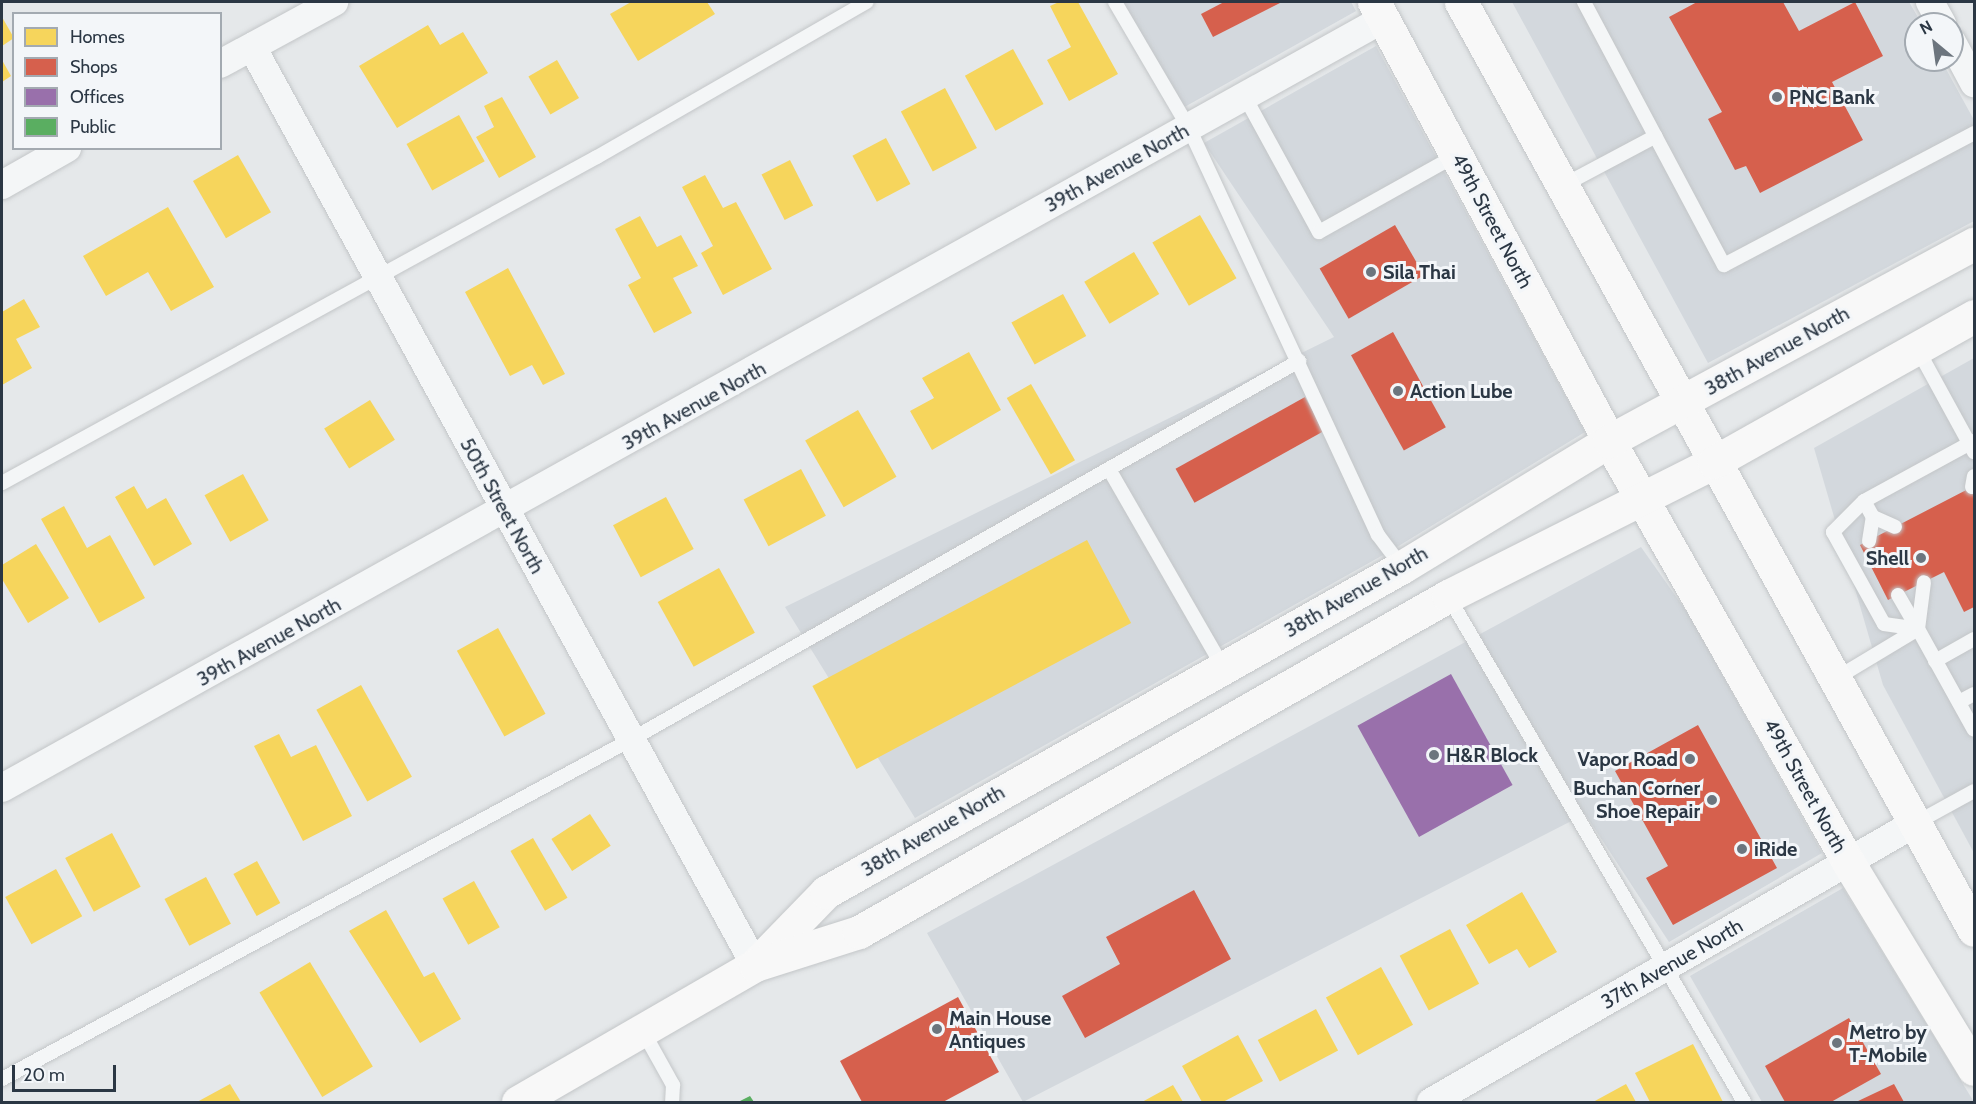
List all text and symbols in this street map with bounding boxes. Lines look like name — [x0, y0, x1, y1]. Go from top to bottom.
legend — [12, 12, 222, 150]
north arrow — [1904, 12, 1964, 72]
text: N — [1916, 17, 1936, 39]
text: Homes — [70, 26, 125, 48]
text: Shops — [70, 56, 118, 78]
place label: PNC Bank — [1789, 85, 1875, 109]
text: Offices — [70, 86, 124, 108]
marker: PNC Bank — [1770, 90, 1784, 104]
text: Public — [70, 116, 116, 138]
street label: 39th Avenue North — [1041, 119, 1193, 217]
street label: 49th Street North — [1446, 149, 1538, 293]
place label: Sila Thai — [1383, 260, 1456, 284]
marker: Sila Thai — [1364, 265, 1378, 279]
street label: 38th Avenue North — [1700, 301, 1854, 401]
street label: 39th Avenue North — [618, 357, 770, 455]
place label: Action Lube — [1410, 379, 1513, 403]
marker: Action Lube — [1391, 384, 1405, 398]
street label: 50th Street North — [455, 434, 549, 578]
street label: 38th Avenue North — [1280, 541, 1432, 643]
place label: Shell — [1866, 546, 1909, 570]
marker: Shell — [1914, 551, 1928, 565]
street label: 39th Avenue North — [193, 593, 345, 691]
street label: 49th Street North — [1758, 715, 1852, 857]
place label: H&R Block — [1446, 743, 1538, 767]
place label: Vapor Road — [1578, 747, 1678, 771]
marker: H&R Block — [1427, 748, 1441, 762]
marker: Vapor Road — [1683, 752, 1697, 766]
place label: Buchan Corner Shoe Repair — [1573, 777, 1700, 824]
street label: 38th Avenue North — [857, 780, 1009, 882]
marker: Buchan Corner Shoe Repair — [1705, 793, 1719, 807]
place label: iRide — [1754, 837, 1797, 861]
marker: iRide — [1735, 842, 1749, 856]
street label: 37th Avenue North — [1597, 914, 1747, 1014]
place label: Main House Antiques — [949, 1006, 1051, 1053]
place label: Metro by T-Mobile — [1849, 1020, 1927, 1067]
marker: Main House Antiques — [930, 1022, 944, 1036]
marker: Metro by T-Mobile — [1830, 1036, 1844, 1050]
scale bar — [15, 1053, 118, 1091]
text: 20 m — [23, 1064, 65, 1086]

